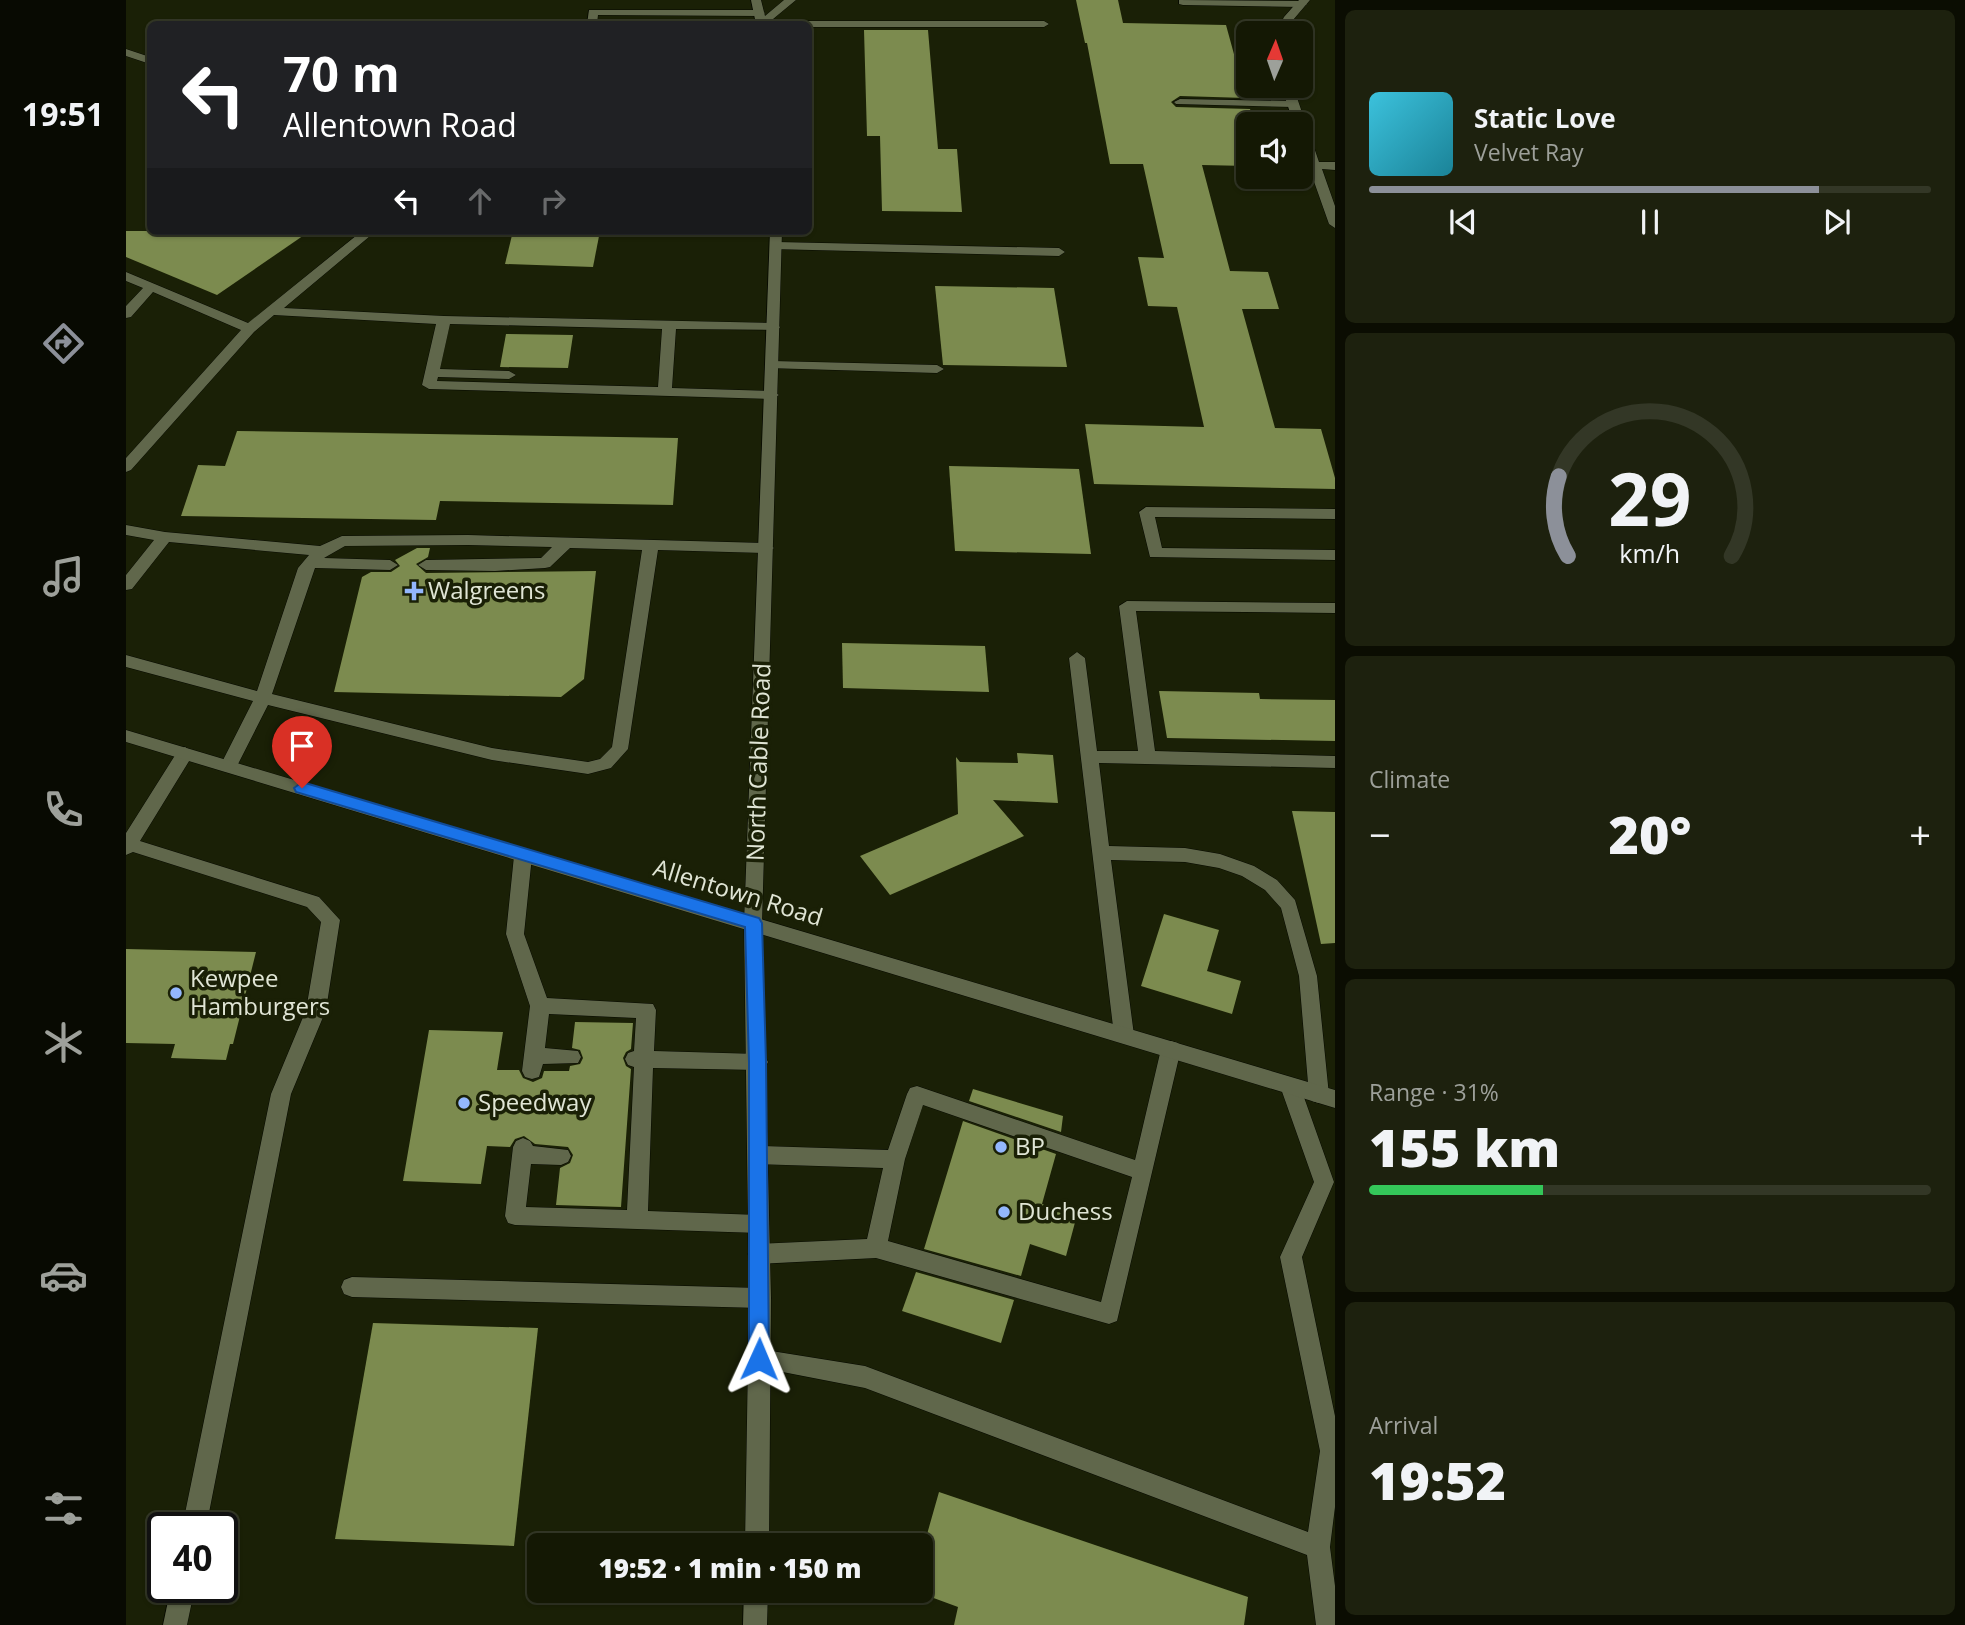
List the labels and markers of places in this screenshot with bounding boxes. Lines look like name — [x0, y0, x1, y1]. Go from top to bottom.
place label: Walgreens — [428, 573, 546, 606]
marker: Walgreens — [406, 583, 422, 599]
pin — [272, 716, 332, 788]
place label: Kewpee Hamburgers — [190, 961, 330, 1022]
marker: Kewpee Hamburgers — [168, 985, 184, 1001]
place label: Speedway — [478, 1085, 592, 1118]
marker: Speedway — [456, 1095, 472, 1111]
place label: BP — [1015, 1129, 1045, 1162]
marker: BP — [993, 1139, 1009, 1155]
place label: Duchess — [1018, 1194, 1113, 1227]
marker: Duchess — [996, 1204, 1012, 1220]

